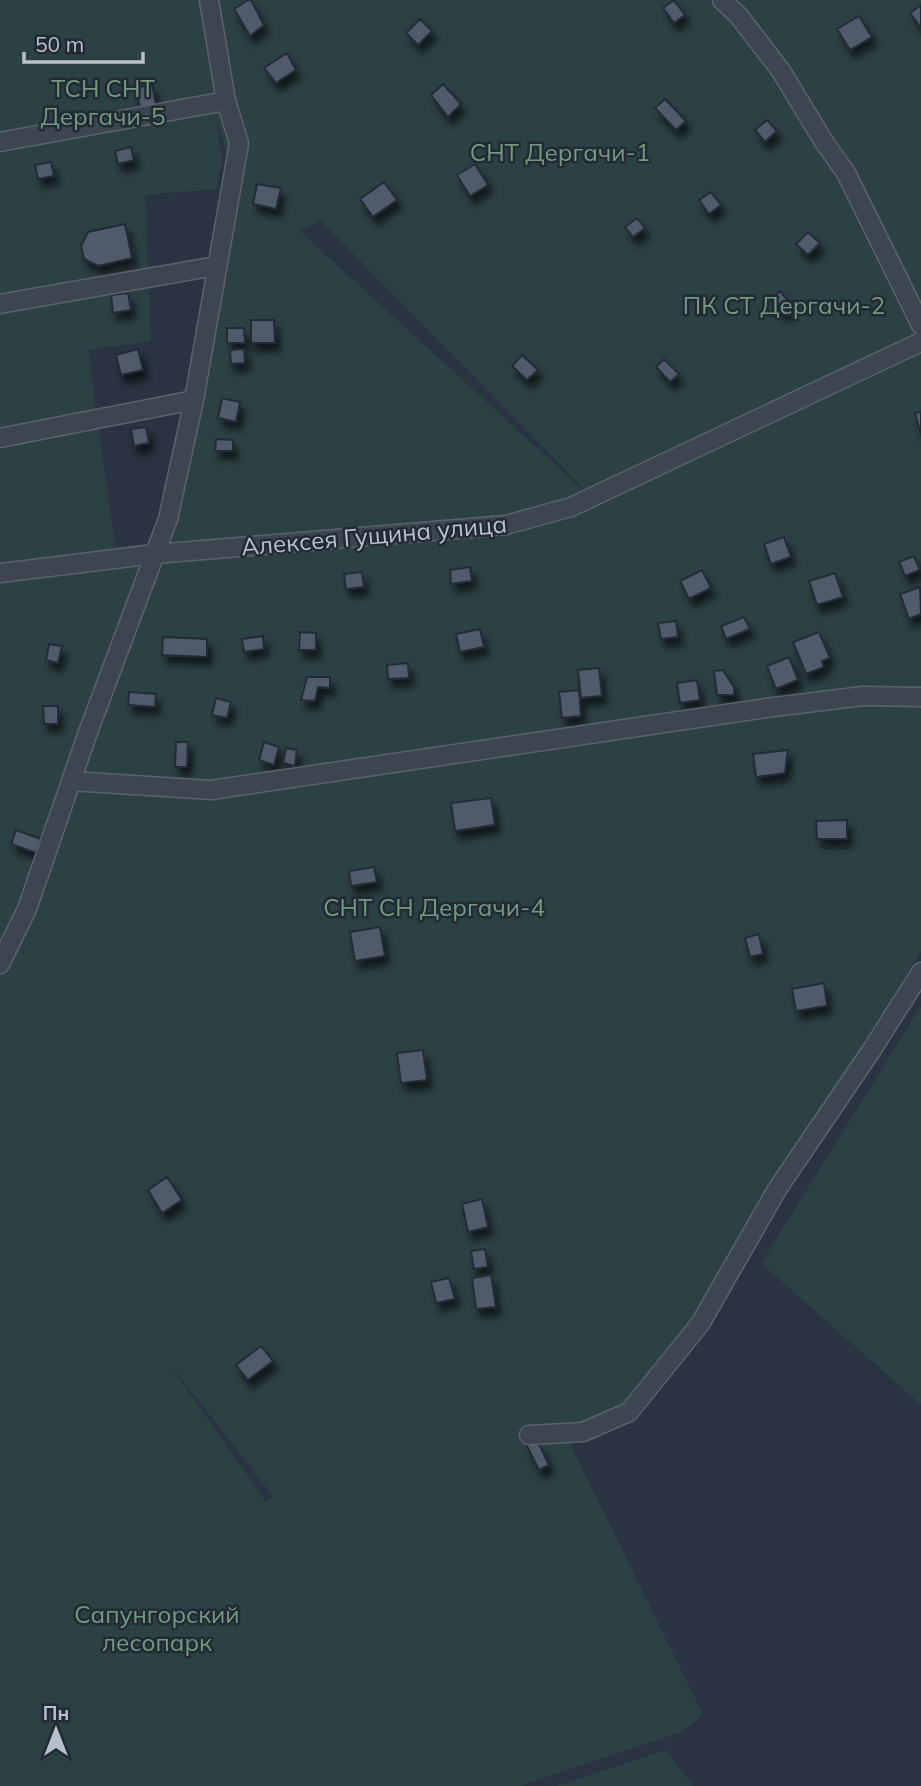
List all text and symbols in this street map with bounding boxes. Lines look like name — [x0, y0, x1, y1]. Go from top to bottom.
scale bar — [24, 21, 144, 65]
text: 50 m — [35, 31, 84, 57]
park label: ТСН СНТ Дергачи-5 — [41, 73, 165, 131]
park label: СНТ Дергачи-1 — [470, 137, 650, 167]
park label: ПК СТ Дергачи-2 — [683, 290, 885, 320]
street label: Алексея Гущина улица — [240, 508, 508, 562]
park label: СНТ СН Дергачи-4 — [323, 892, 545, 922]
park label: Сапунгорский лесопарк — [74, 1599, 240, 1657]
north arrow — [21, 1695, 91, 1765]
text: Пн — [43, 1701, 69, 1725]

